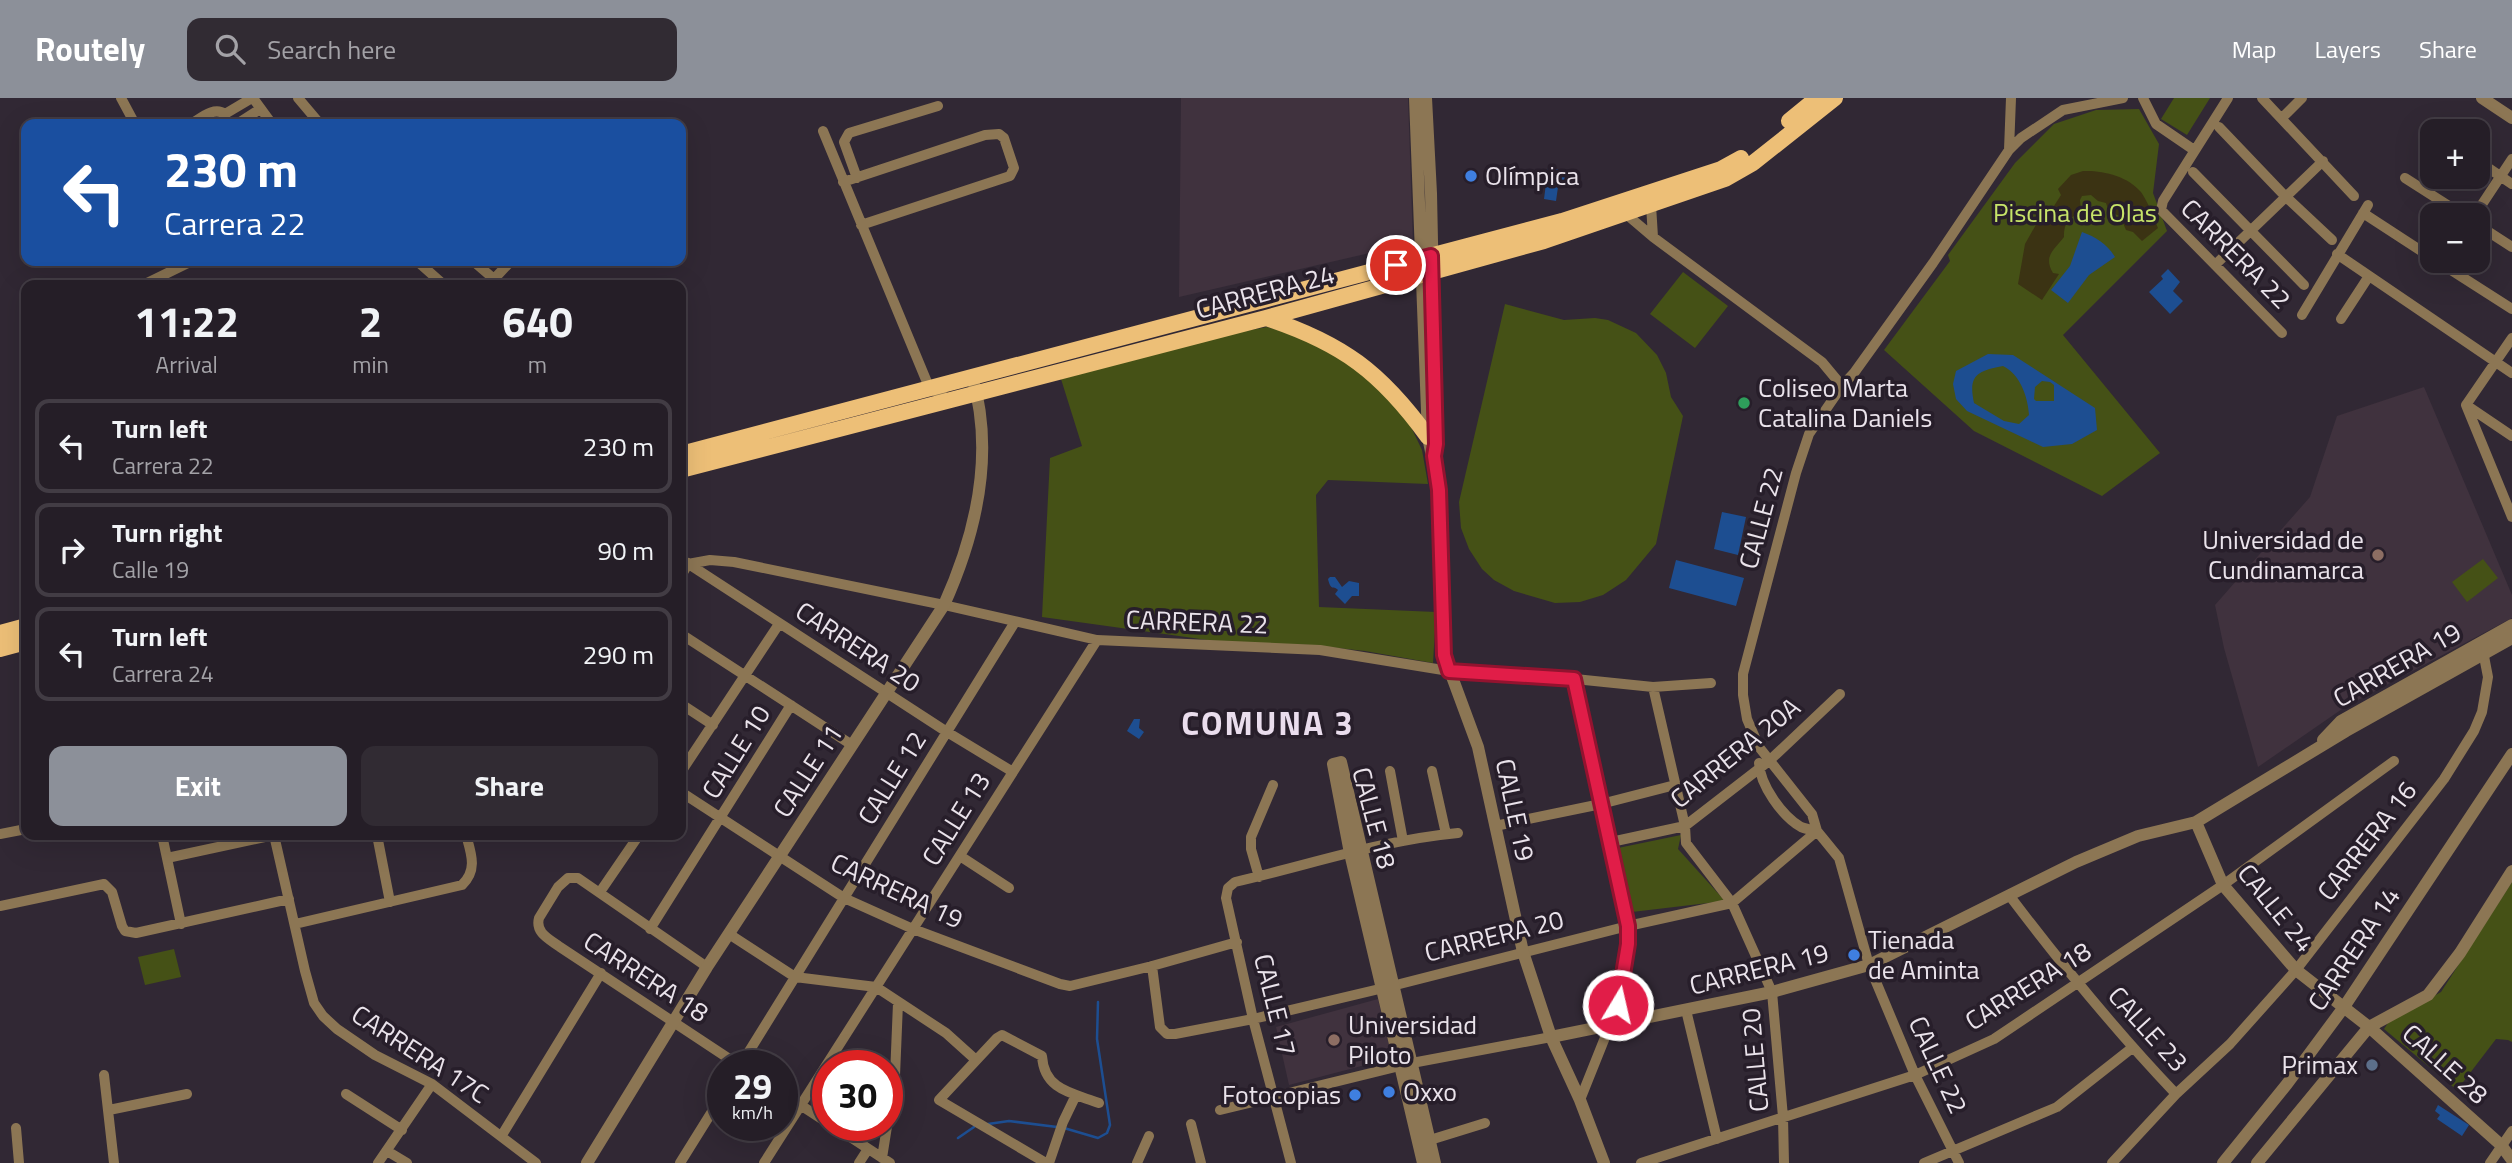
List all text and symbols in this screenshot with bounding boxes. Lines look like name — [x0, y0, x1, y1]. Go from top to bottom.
search box — [187, 18, 677, 81]
text: Routely — [35, 24, 145, 74]
icon: search — [211, 30, 249, 68]
text: Search here — [267, 30, 396, 69]
text: Map — [2232, 31, 2277, 67]
text: Layers — [2315, 31, 2381, 67]
text: Share — [2419, 31, 2477, 67]
map controls — [2420, 119, 2490, 273]
button: + — [2420, 119, 2490, 189]
text: 230 m — [164, 131, 298, 206]
icon: left — [49, 147, 140, 238]
place label: Olímpica — [1485, 156, 1579, 195]
marker: Olímpica — [1463, 168, 1479, 184]
street label: CARRERA 22 — [2172, 190, 2300, 318]
park label: Piscina de Olas — [1993, 193, 2157, 232]
text: Carrera 22 — [164, 199, 305, 247]
button: − — [2420, 203, 2490, 273]
pin — [1366, 235, 1426, 295]
icon: arrive — [1377, 246, 1415, 284]
street label: CARRERA 24 — [1191, 254, 1339, 329]
text: 11:22 — [134, 289, 239, 353]
text: 2 — [359, 289, 382, 353]
text: 640 — [502, 289, 573, 353]
text: Arrival — [155, 347, 218, 382]
text: min — [352, 347, 389, 382]
text: m — [528, 347, 547, 382]
place label: Coliseo Marta Catalina Daniels — [1758, 368, 1932, 437]
marker: Coliseo Marta Catalina Daniels — [1736, 395, 1752, 411]
text: Turn left — [112, 409, 207, 448]
icon: left — [53, 427, 91, 465]
text: 230 m — [583, 427, 654, 466]
text: Carrera 22 — [112, 448, 214, 483]
street label: CALLE 22 — [1728, 463, 1793, 573]
text: Turn right — [112, 513, 223, 552]
place label: Universidad de Cundinamarca — [2202, 520, 2364, 589]
icon: right — [53, 531, 91, 569]
text: 90 m — [597, 531, 654, 570]
marker: Universidad de Cundinamarca — [2370, 547, 2386, 563]
text: Calle 19 — [112, 552, 189, 587]
street label: CARRERA 20 — [788, 591, 929, 702]
street label: CARRERA 22 — [1125, 600, 1269, 643]
street label: CARRERA 19 — [2325, 612, 2468, 717]
text: Turn left — [112, 617, 207, 656]
icon: left — [53, 635, 91, 673]
text: 290 m — [583, 635, 654, 674]
text: Carrera 24 — [112, 656, 214, 691]
street label: CARRERA 20A — [1661, 688, 1808, 817]
street label: CALLE 10 — [692, 697, 780, 806]
district label: COMUNA 3 — [1181, 698, 1355, 748]
street label: CALLE 11 — [763, 717, 852, 825]
street label: CALLE 12 — [848, 723, 936, 832]
button: Exit — [49, 746, 347, 826]
button: Share — [361, 746, 658, 826]
street label: CALLE 19 — [1486, 755, 1545, 865]
street label: CALLE 18 — [1342, 763, 1407, 873]
street label: CALLE 13 — [912, 764, 1000, 873]
street label: CARRERA 16 — [2307, 773, 2426, 909]
street label: CARRERA 19 — [825, 843, 970, 938]
street label: CALLE 24 — [2229, 855, 2324, 960]
street label: CARRERA 14 — [2298, 879, 2410, 1019]
street label: CARRERA 20 — [1420, 899, 1568, 972]
place label: Tienada de Aminta — [1868, 920, 1980, 989]
street label: CARRERA 18 — [576, 921, 717, 1032]
street label: CARRERA 18 — [1957, 931, 2098, 1040]
street label: CARRERA 19 — [1685, 932, 1833, 1005]
marker: Tienada de Aminta — [1846, 947, 1862, 963]
street label: CALLE 17 — [1244, 950, 1307, 1060]
position arrow — [1581, 968, 1655, 1042]
street label: CALLE 23 — [2099, 977, 2198, 1080]
street label: CARRERA 17C — [344, 995, 496, 1113]
place label: Universidad Piloto — [1348, 1005, 1477, 1074]
street label: CALLE 20 — [1731, 1007, 1778, 1113]
street label: CALLE 22 — [1899, 1010, 1978, 1120]
street label: CALLE 28 — [2394, 1014, 2497, 1113]
marker: Universidad Piloto — [1326, 1032, 1342, 1048]
place label: Primax — [2281, 1045, 2358, 1084]
speed limit sign: 30 — [812, 1050, 903, 1141]
marker: Primax — [2364, 1057, 2380, 1073]
text: 29 — [733, 1059, 772, 1113]
place label: Oxxo — [1403, 1072, 1457, 1111]
place label: Fotocopias — [1222, 1075, 1341, 1114]
marker: Oxxo — [1381, 1084, 1397, 1100]
marker: Fotocopias — [1347, 1087, 1363, 1103]
text: km/h — [732, 1099, 773, 1126]

